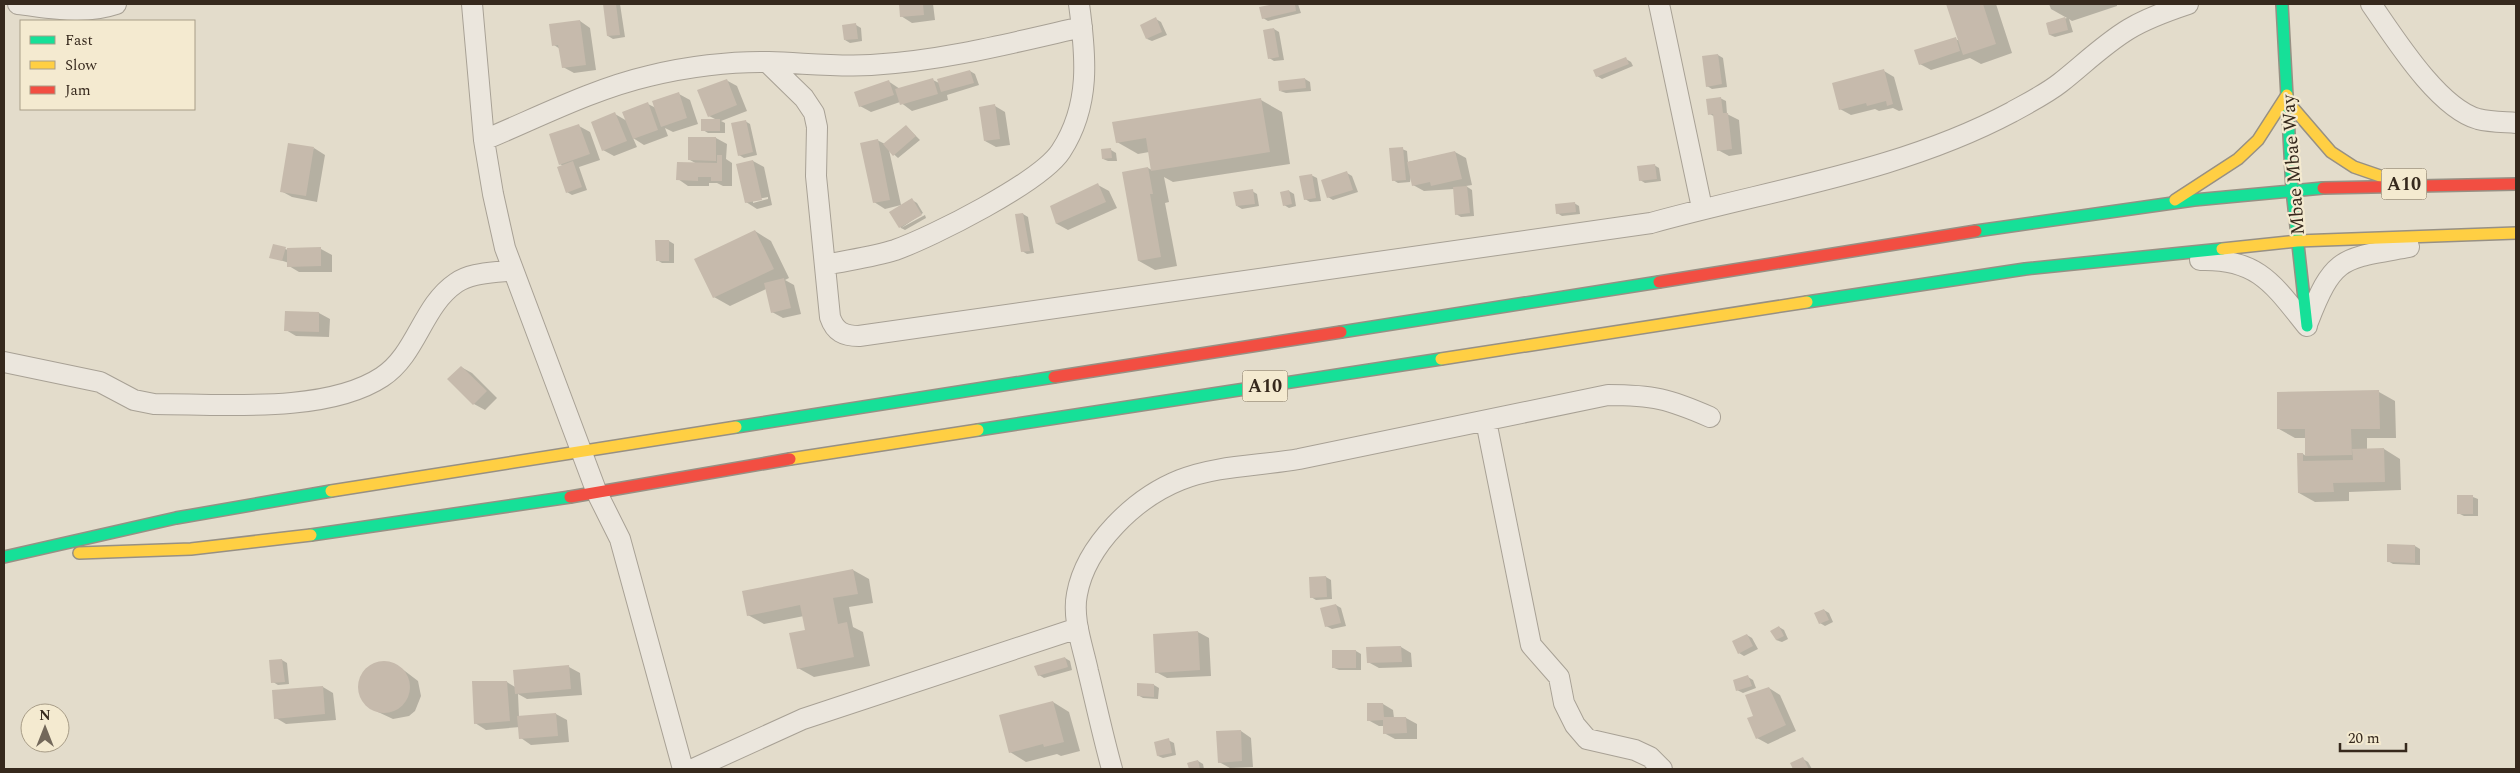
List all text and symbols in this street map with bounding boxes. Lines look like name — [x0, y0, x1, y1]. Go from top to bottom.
legend — [20, 20, 195, 110]
text: Fast — [65, 29, 93, 52]
text: Slow — [65, 54, 97, 77]
text: Jam — [65, 79, 91, 102]
street label: Mbae Mbae Way — [2274, 93, 2313, 236]
road number: A10 — [2382, 168, 2426, 200]
road number: A10 — [1242, 371, 1288, 402]
north arrow — [20, 703, 70, 753]
text: N — [39, 705, 51, 726]
scale bar — [2340, 720, 2406, 752]
text: 20 m — [2348, 727, 2380, 750]

